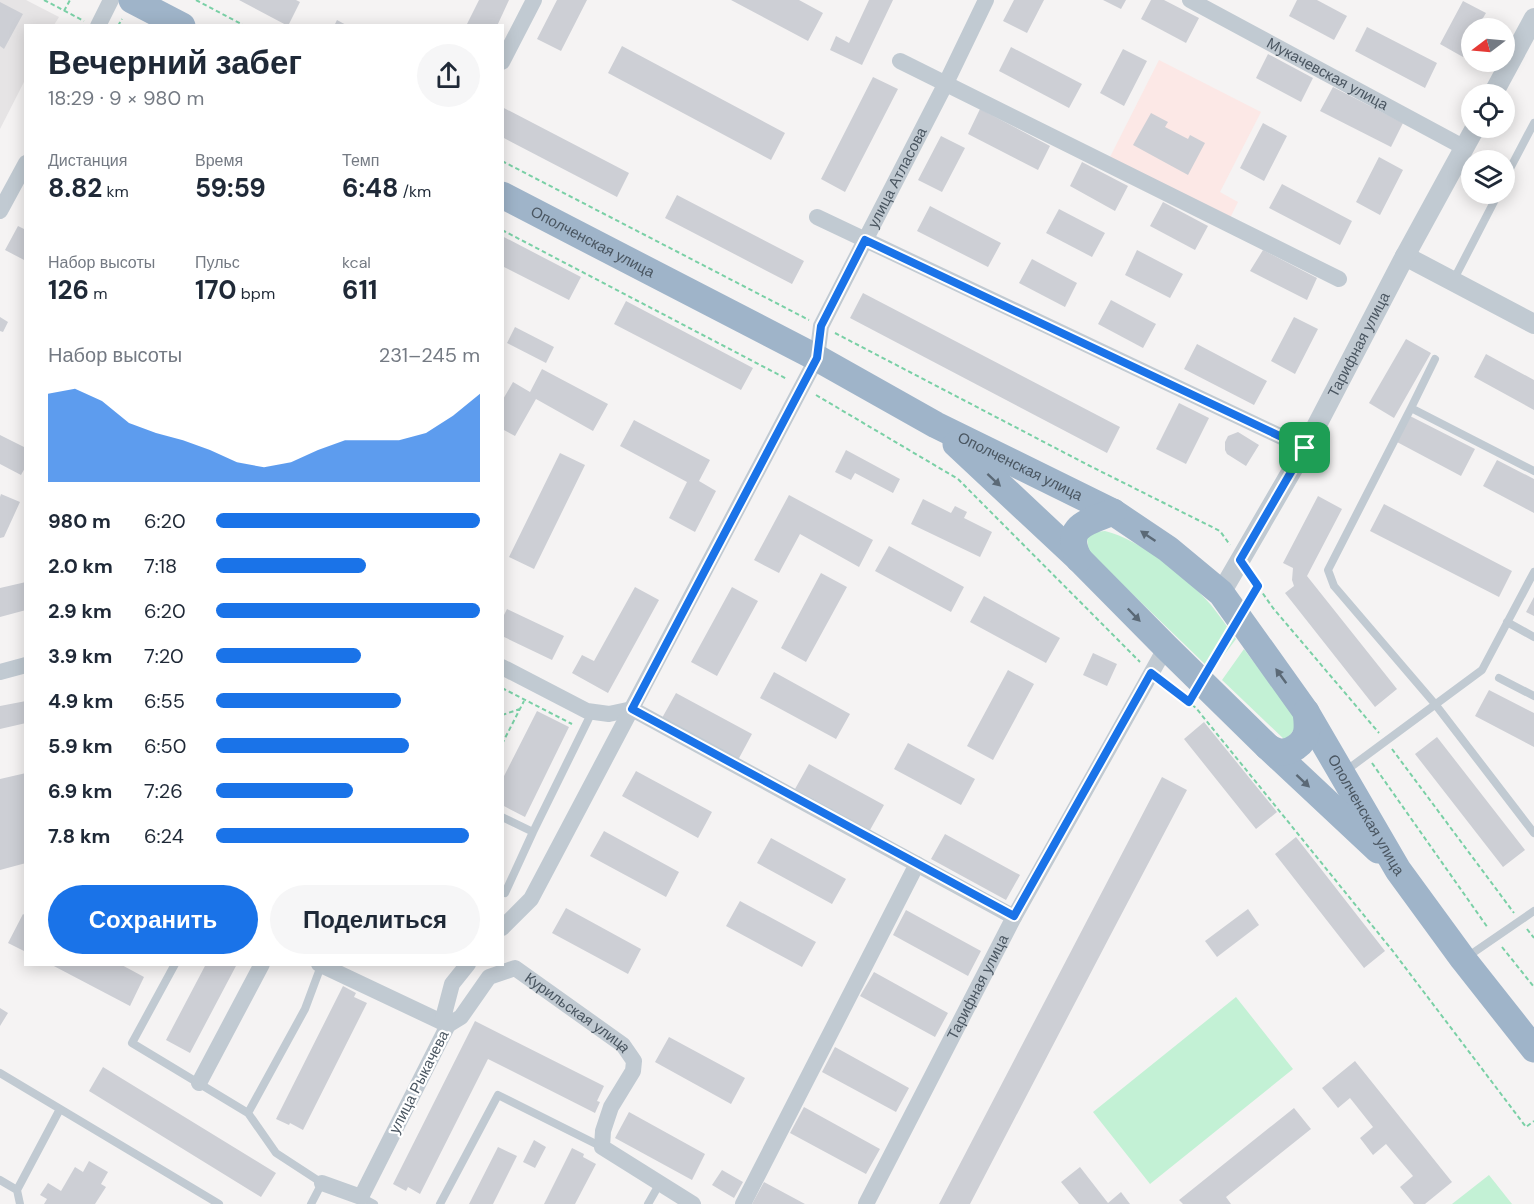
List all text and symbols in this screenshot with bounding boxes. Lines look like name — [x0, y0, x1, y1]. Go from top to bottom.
north arrow — [1461, 18, 1515, 72]
map controls — [1461, 18, 1515, 204]
street label: Мукачевская улица — [1263, 33, 1392, 115]
text: Вечерний забег — [48, 41, 302, 84]
button: share — [417, 44, 480, 107]
button: locate — [1461, 84, 1515, 138]
text: 18:29 · 9 × 980 m — [48, 85, 204, 111]
street label: улица Атласова — [863, 123, 932, 232]
text: Дистанция — [48, 150, 127, 171]
text: Время — [195, 150, 243, 171]
text: Темп — [342, 150, 379, 171]
button: layers — [1461, 150, 1515, 204]
text: 8.82 — [48, 171, 102, 205]
text: 59:59 — [195, 171, 266, 205]
text: 6:48 — [342, 171, 398, 205]
text: km — [102, 181, 129, 202]
text: /km — [398, 181, 431, 202]
street label: Ополченская улица — [527, 202, 659, 283]
text: Набор высоты — [48, 252, 155, 273]
text: Пульс — [195, 252, 240, 273]
text: kcal — [342, 252, 371, 273]
text: 126 — [48, 273, 89, 307]
text: 170 — [195, 273, 237, 307]
text: 611 — [342, 273, 377, 307]
text: m — [89, 283, 107, 304]
text: bpm — [237, 283, 275, 304]
street label: Тарифная улица — [1323, 288, 1395, 401]
text: Набор высоты — [48, 342, 182, 368]
text: 231–245 m — [379, 342, 480, 368]
pin — [1279, 422, 1330, 473]
street label: Ополченская улица — [954, 427, 1087, 506]
icon: arrive — [1288, 431, 1321, 464]
one-way arrow — [987, 472, 1001, 486]
text: 980 m — [48, 508, 111, 534]
text: 6:20 — [144, 508, 186, 534]
one-way arrow — [1140, 530, 1157, 541]
text: 2.0 km — [48, 553, 113, 579]
text: 7:18 — [144, 553, 177, 579]
text: 2.9 km — [48, 598, 112, 624]
text: 6:20 — [144, 598, 186, 624]
one-way arrow — [1127, 608, 1141, 623]
text: 3.9 km — [48, 643, 112, 669]
text: 7:20 — [144, 643, 184, 669]
one-way arrow — [1275, 669, 1287, 685]
text: 4.9 km — [48, 688, 113, 714]
text: 6:55 — [144, 688, 185, 714]
text: 5.9 km — [48, 733, 113, 759]
text: 6:50 — [144, 733, 186, 759]
street label: Ополченская улица — [1323, 751, 1409, 880]
one-way arrow — [1296, 774, 1311, 788]
text: 6.9 km — [48, 778, 112, 804]
text: 7:26 — [144, 778, 183, 804]
text: 7.8 km — [48, 823, 110, 849]
text: 6:24 — [144, 823, 184, 849]
button: Сохранить — [48, 885, 258, 954]
button: Поделиться — [270, 885, 480, 954]
street label: Тарифная улица — [942, 930, 1014, 1043]
street label: Курильская улица — [521, 968, 636, 1057]
street label: улица Рыкачева — [384, 1026, 454, 1137]

